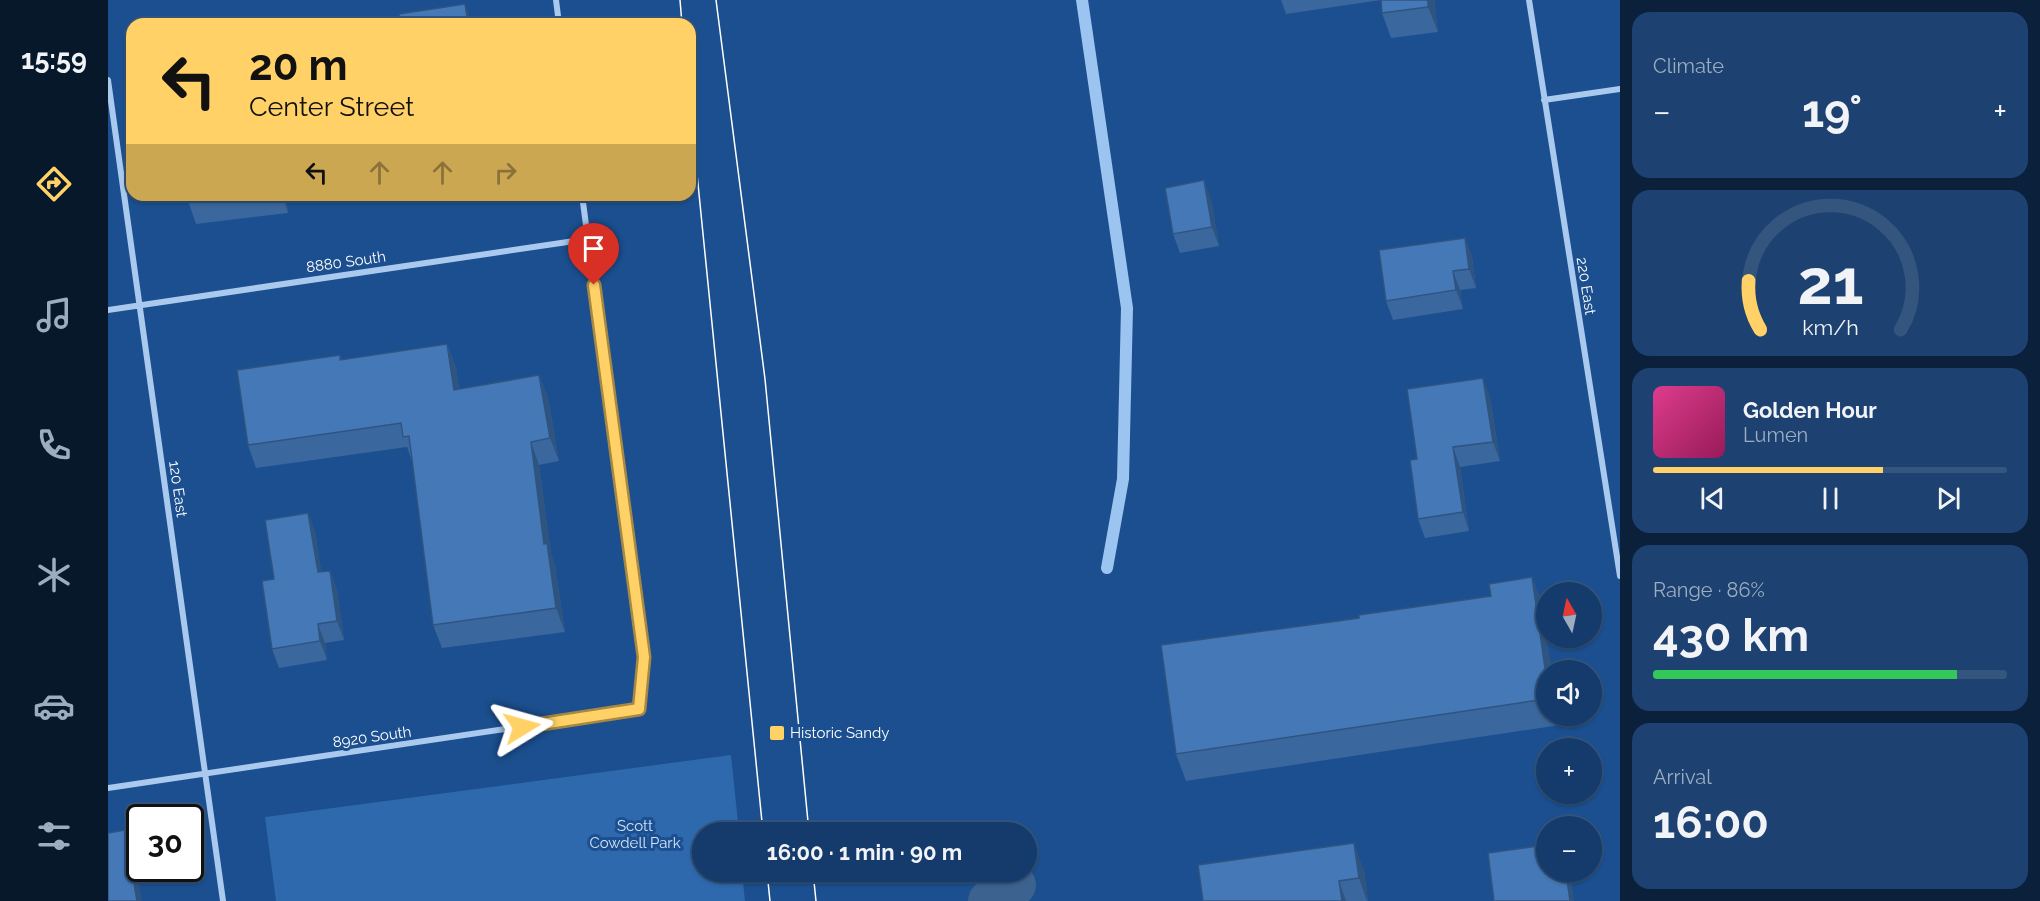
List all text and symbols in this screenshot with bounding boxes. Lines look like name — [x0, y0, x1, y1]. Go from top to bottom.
text: 20 m — [249, 41, 348, 90]
icon: left — [150, 42, 228, 120]
text: 15:59 — [21, 44, 87, 75]
text: Climate — [1653, 54, 1724, 78]
text: 19° — [1802, 85, 1862, 138]
text: Center Street — [249, 91, 414, 122]
text: − — [1653, 92, 1671, 131]
text: + — [1993, 92, 2007, 131]
icon: left — [300, 156, 333, 189]
icon: ahead — [363, 156, 396, 189]
icon: ahead — [426, 156, 459, 189]
icon: right — [489, 156, 522, 189]
icon: directions — [33, 163, 75, 205]
pin — [568, 223, 619, 285]
icon: arrive — [577, 232, 610, 265]
text: 21 — [1797, 245, 1863, 319]
street label: 8880 South — [305, 247, 387, 277]
street label: 220 East — [1573, 256, 1599, 316]
icon: music — [33, 294, 75, 336]
text: km/h — [1802, 315, 1858, 340]
text: Golden Hour — [1743, 397, 1877, 423]
text: Lumen — [1743, 423, 1808, 447]
icon: phone — [33, 424, 75, 466]
street label: 120 East — [165, 460, 191, 518]
icon: previous — [1696, 482, 1729, 515]
icon: pause — [1814, 482, 1847, 515]
icon: next — [1932, 482, 1965, 515]
icon: climate — [33, 554, 75, 596]
text: Range · 86% — [1653, 578, 1765, 602]
north arrow — [1536, 582, 1602, 648]
map controls — [1536, 582, 1602, 882]
text: 430 km — [1653, 609, 1809, 662]
button: sound — [1536, 660, 1602, 726]
icon: car — [33, 685, 75, 727]
position arrow — [490, 695, 554, 759]
street label: 8920 South — [332, 723, 412, 751]
marker: Historic Sandy — [768, 724, 786, 742]
place label: Historic Sandy — [790, 724, 889, 742]
button: + — [1536, 738, 1602, 804]
text: Arrival — [1653, 765, 1712, 789]
text: 16:00 — [1653, 796, 1769, 849]
speed limit sign: 30 — [126, 804, 204, 882]
icon: filters — [33, 815, 75, 857]
button: − — [1536, 816, 1602, 882]
park label: Scott Cowdell Park — [589, 817, 681, 852]
text: 16:00 · 1 min · 90 m — [767, 839, 962, 865]

